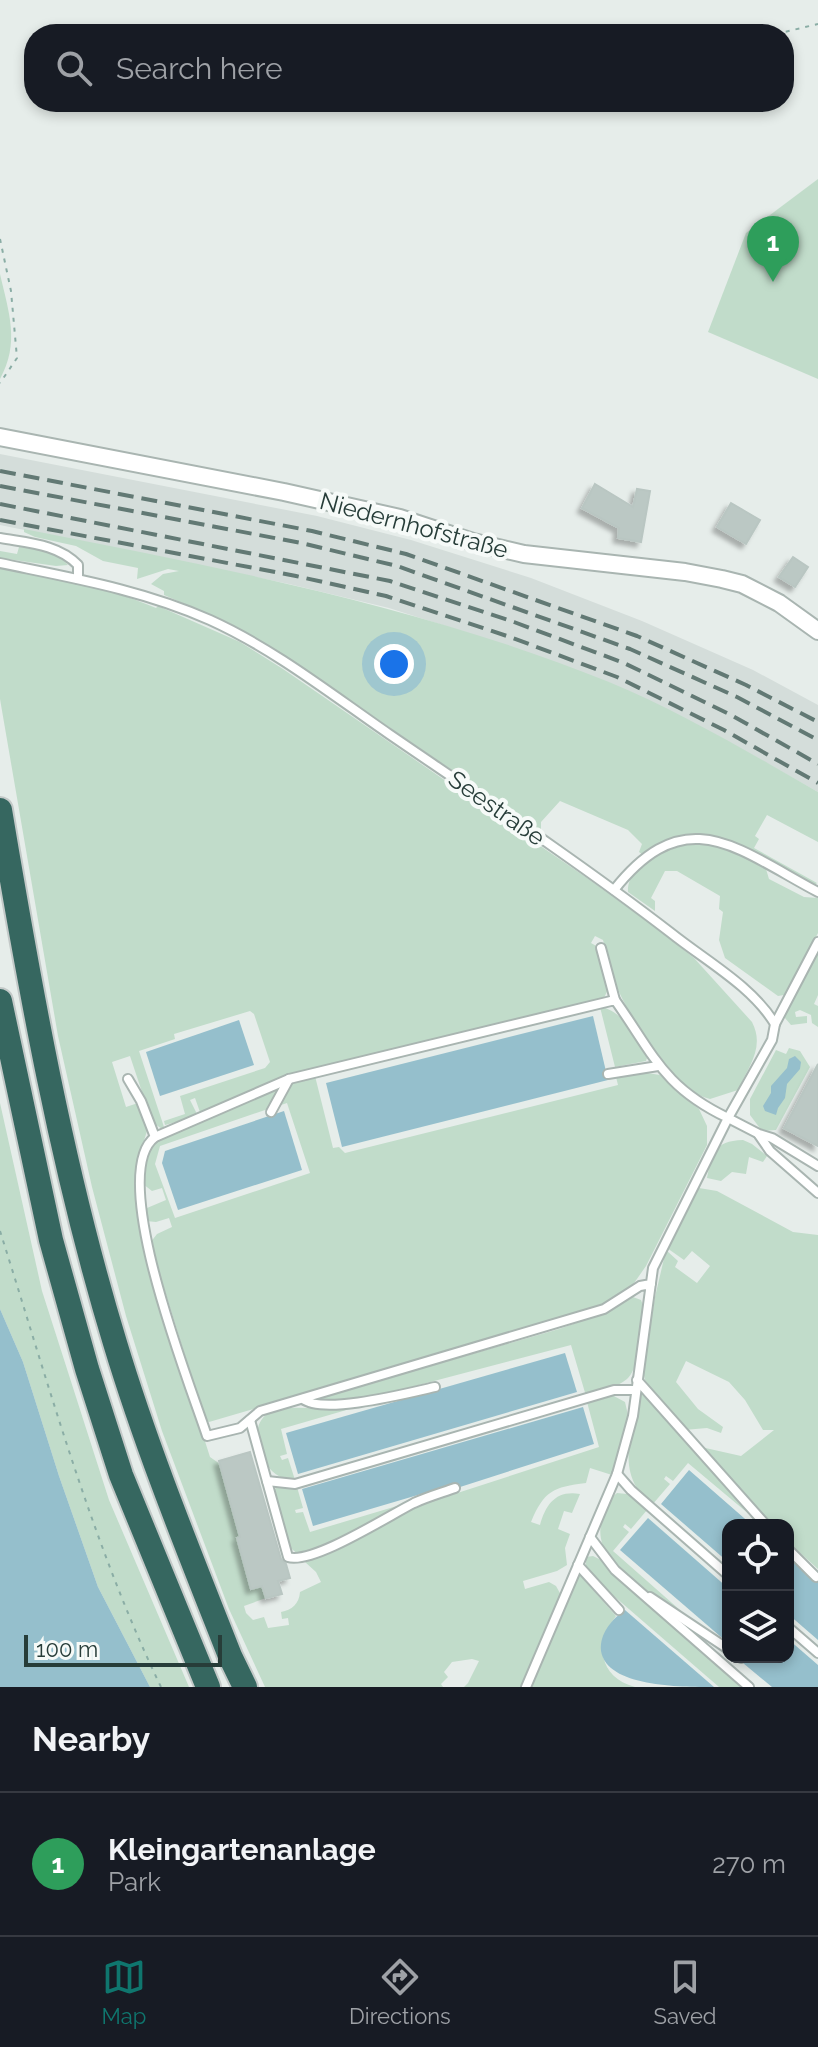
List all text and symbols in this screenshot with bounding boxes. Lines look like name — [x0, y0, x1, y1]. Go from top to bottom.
search box — [24, 24, 794, 112]
icon: search — [52, 46, 96, 90]
text: Search here — [116, 51, 283, 86]
pin: 1 — [747, 216, 799, 282]
street label: Niedernhofstraße — [317, 486, 511, 564]
your location — [374, 644, 414, 684]
street label: Seestraße — [443, 764, 551, 852]
map controls — [722, 1519, 794, 1663]
button: locate — [722, 1519, 794, 1591]
button: layers — [722, 1591, 794, 1663]
scale bar — [24, 1631, 222, 1667]
text: 100 m — [36, 1636, 98, 1662]
text: Nearby — [32, 1719, 150, 1759]
text: Kleingartenanlage — [108, 1832, 376, 1867]
text: 1 — [52, 1849, 64, 1879]
text: 270 m — [712, 1849, 786, 1879]
text: Park — [108, 1867, 161, 1897]
tab: Map — [101, 1955, 146, 2029]
tab: Directions — [349, 1955, 451, 2029]
tab: Saved — [654, 1955, 717, 2029]

